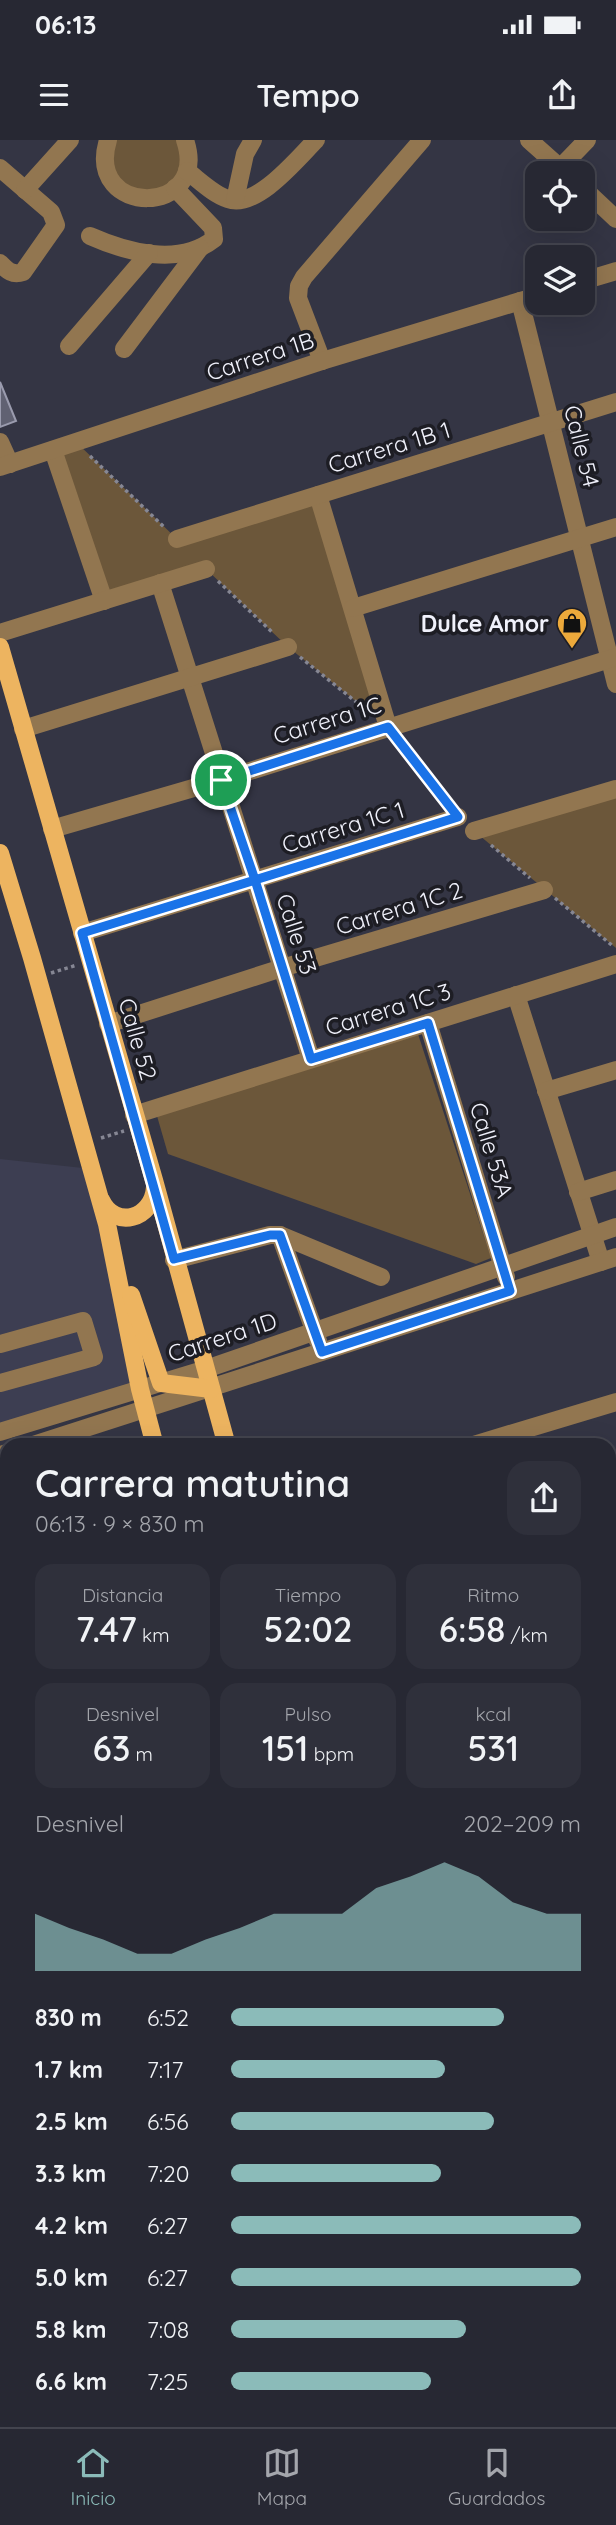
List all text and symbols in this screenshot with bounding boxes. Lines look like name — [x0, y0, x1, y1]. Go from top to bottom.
text: 06:13 — [35, 8, 97, 41]
text: Tempo — [256, 75, 360, 115]
icon: menu — [35, 76, 73, 114]
icon: share — [543, 76, 581, 114]
map controls — [525, 161, 595, 315]
button: locate — [525, 161, 595, 231]
button: layers — [525, 245, 595, 315]
street label: Carrera 1B — [203, 325, 317, 387]
street label: Calle 54 — [558, 402, 606, 490]
street label: Carrera 1B 1 — [324, 415, 454, 479]
shop icon: Dulce Amor — [555, 606, 589, 650]
place label: Dulce Amor — [421, 609, 549, 638]
street label: Carrera 1C — [269, 690, 385, 750]
pin — [191, 750, 251, 810]
icon: arrive — [202, 761, 240, 799]
street label: Carrera 1C 1 — [278, 795, 408, 859]
street label: Carrera 1C 2 — [332, 875, 466, 941]
street label: Calle 53 — [270, 890, 324, 978]
street label: Carrera 1C 3 — [322, 976, 454, 1042]
street label: Calle 52 — [113, 995, 163, 1083]
street label: Calle 53A — [464, 1099, 520, 1201]
street label: Carrera 1D — [164, 1306, 280, 1368]
text: Carrera matutina — [35, 1459, 350, 1507]
button: share — [507, 1461, 581, 1535]
text: 06:13 · 9 × 830 m — [35, 1509, 204, 1538]
text: Distancia — [82, 1583, 163, 1607]
text: Tiempo — [275, 1583, 341, 1607]
text: Ritmo — [467, 1583, 519, 1607]
text: 7.47 — [76, 1607, 137, 1651]
text: 52:02 — [263, 1607, 353, 1651]
text: 6:58 — [439, 1607, 505, 1651]
text: km — [137, 1623, 169, 1647]
text: /km — [505, 1623, 548, 1647]
text: Desnivel — [86, 1702, 159, 1726]
text: Pulso — [285, 1702, 331, 1726]
text: kcal — [476, 1702, 511, 1726]
text: 63 — [92, 1726, 130, 1770]
text: 151 — [262, 1726, 309, 1770]
text: 531 — [467, 1726, 519, 1770]
text: m — [130, 1742, 153, 1766]
text: bpm — [309, 1742, 354, 1766]
text: Desnivel — [35, 1809, 124, 1838]
text: 202–209 m — [464, 1809, 581, 1838]
text: 830 m — [35, 2003, 102, 2032]
text: 6:52 — [147, 2003, 189, 2032]
text: 1.7 km — [35, 2055, 103, 2084]
text: 7:17 — [147, 2055, 183, 2084]
text: 2.5 km — [35, 2107, 108, 2136]
text: 6:56 — [147, 2107, 189, 2136]
text: 3.3 km — [35, 2159, 106, 2188]
text: 7:20 — [147, 2159, 190, 2188]
text: 4.2 km — [35, 2211, 108, 2240]
text: 6:27 — [147, 2211, 188, 2240]
text: 5.0 km — [35, 2263, 108, 2292]
text: 6:27 — [147, 2263, 188, 2292]
text: 5.8 km — [35, 2315, 106, 2344]
text: 7:08 — [147, 2315, 189, 2344]
text: 6.6 km — [35, 2367, 107, 2396]
text: 7:25 — [147, 2367, 188, 2396]
tab: Inicio — [71, 2444, 116, 2510]
tab: Mapa — [257, 2444, 307, 2510]
tab: Guardados — [448, 2444, 545, 2510]

